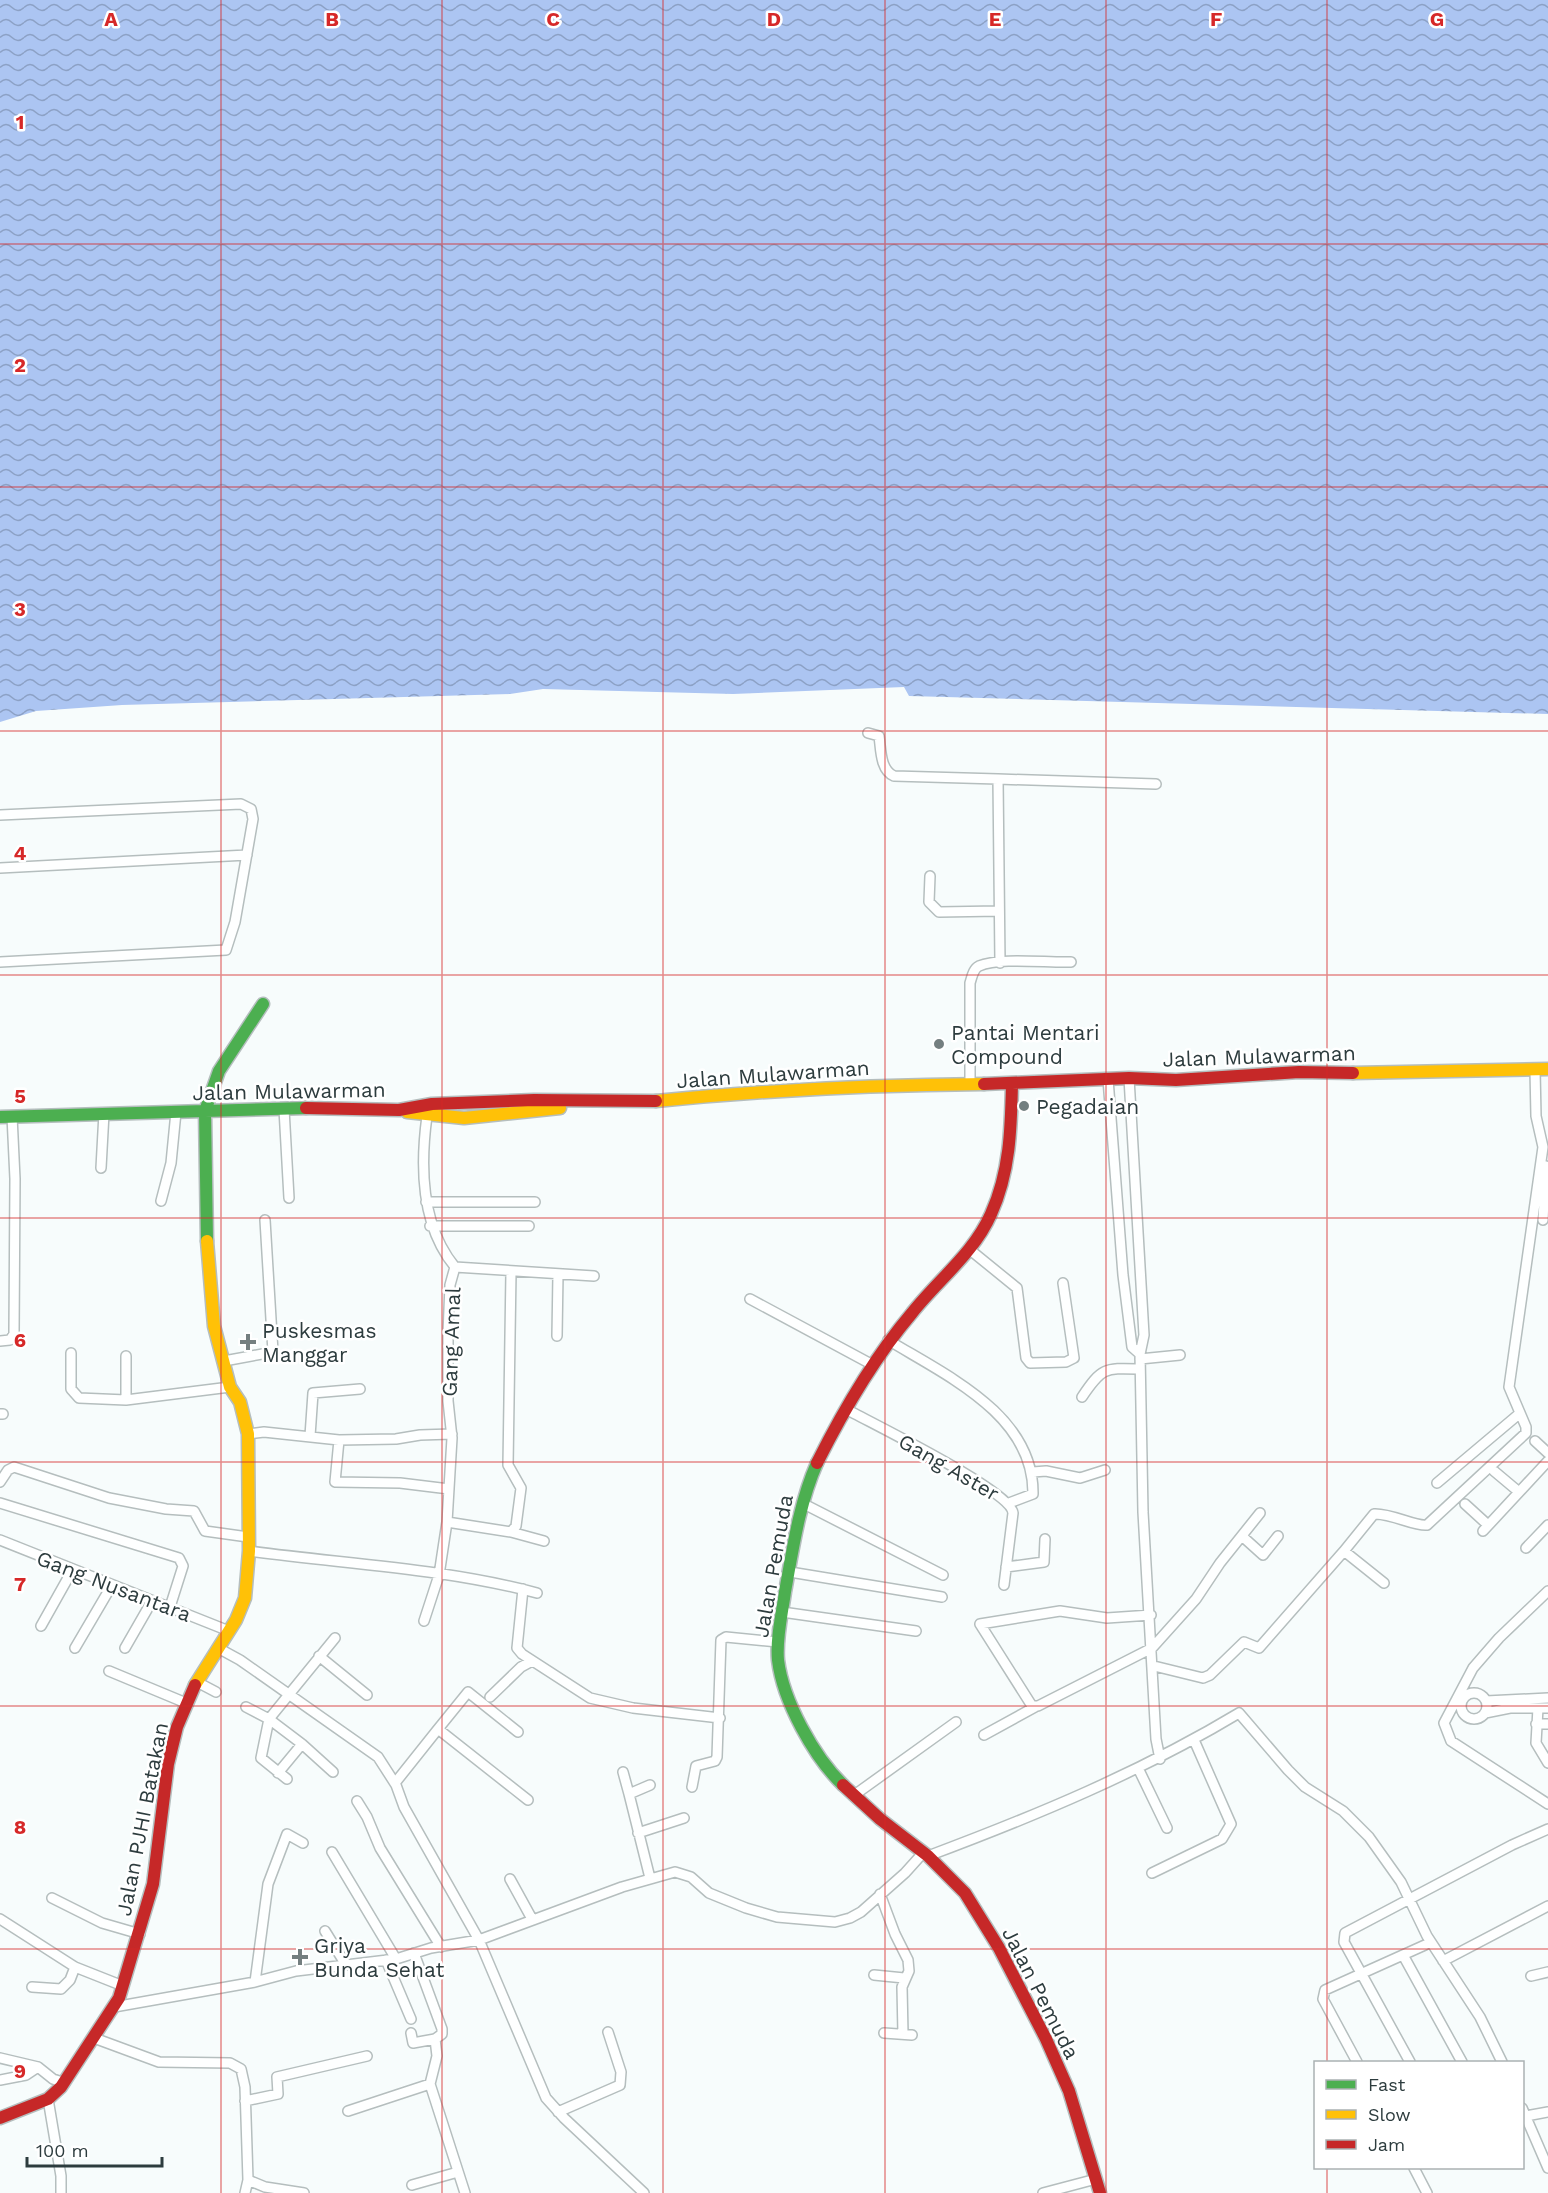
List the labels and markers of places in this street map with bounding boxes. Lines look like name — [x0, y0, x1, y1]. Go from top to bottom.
place label: Pantai Mentari Compound — [951, 1020, 1100, 1069]
marker: Pantai Mentari Compound — [932, 1037, 946, 1051]
place label: Pegadaian — [1036, 1094, 1139, 1119]
marker: Pegadaian — [1017, 1099, 1031, 1113]
place label: Puskesmas Manggar — [262, 1318, 377, 1367]
marker: Puskesmas Manggar — [239, 1333, 257, 1351]
place label: Griya Bunda Sehat — [314, 1933, 444, 1982]
marker: Griya Bunda Sehat — [291, 1948, 309, 1966]

